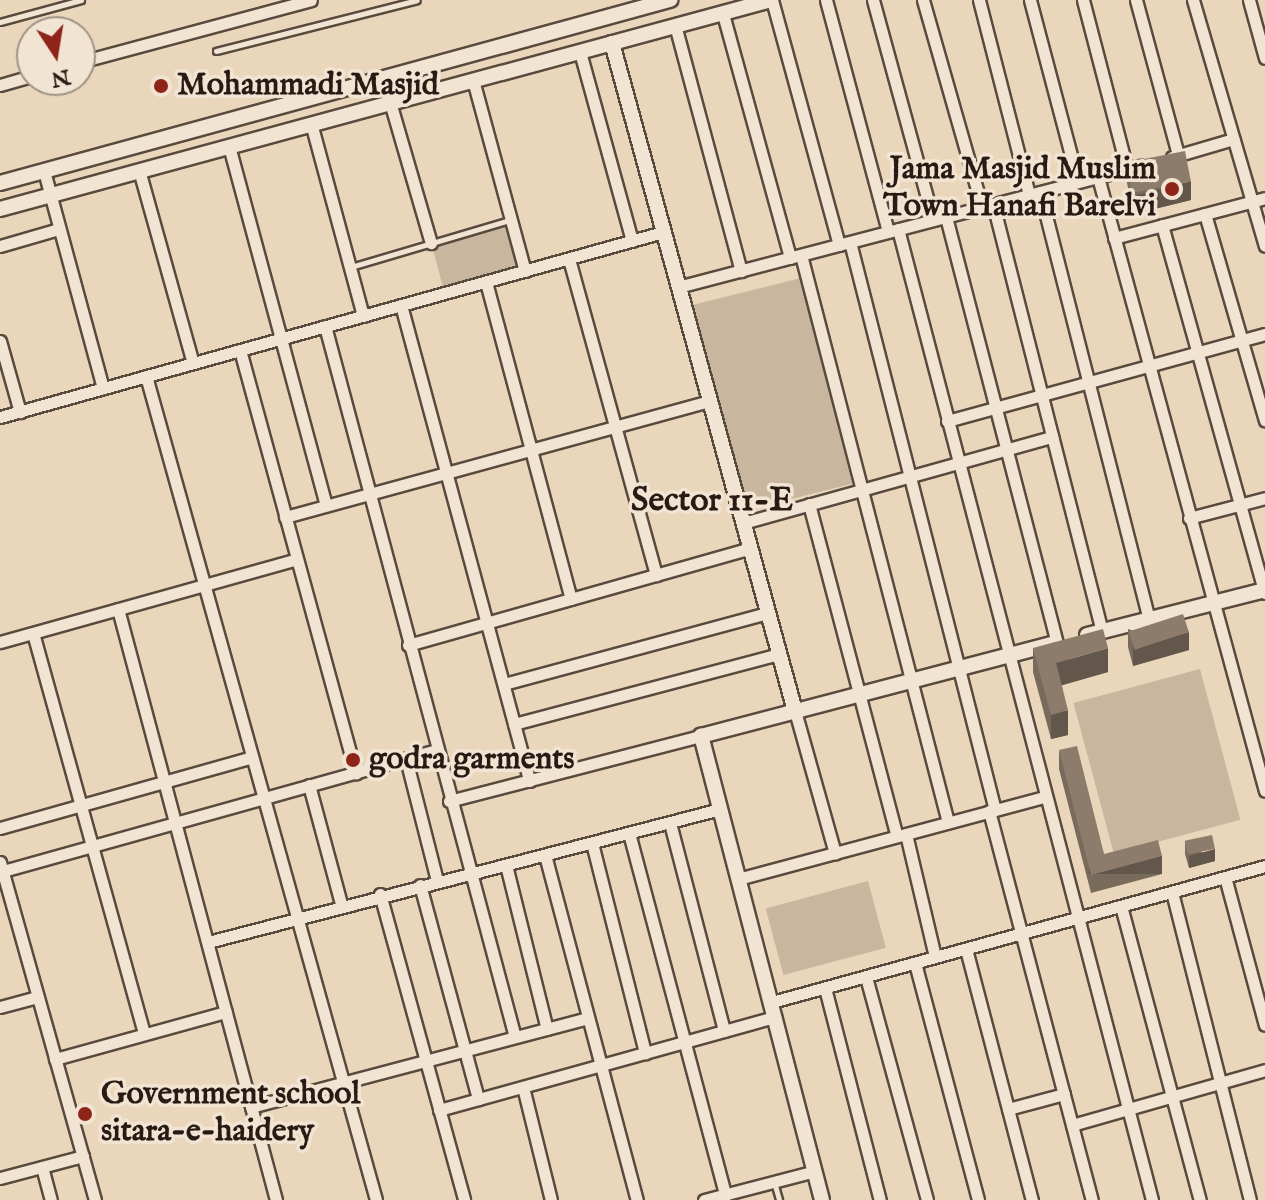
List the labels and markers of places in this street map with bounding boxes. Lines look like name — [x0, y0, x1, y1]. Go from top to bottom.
place label: Mohammadi Masjid — [177, 67, 439, 105]
marker: Mohammadi Masjid — [152, 77, 170, 95]
place label: Jama Masjid Muslim Town Hanafi Barelvi — [883, 152, 1156, 227]
marker: Jama Masjid Muslim Town Hanafi Barelvi — [1163, 180, 1181, 198]
place label: godra garments — [369, 741, 575, 779]
marker: godra garments — [344, 751, 362, 769]
place label: Government school sitara-e-haidery — [101, 1077, 360, 1152]
marker: Government school sitara-e-haidery — [76, 1105, 94, 1123]

